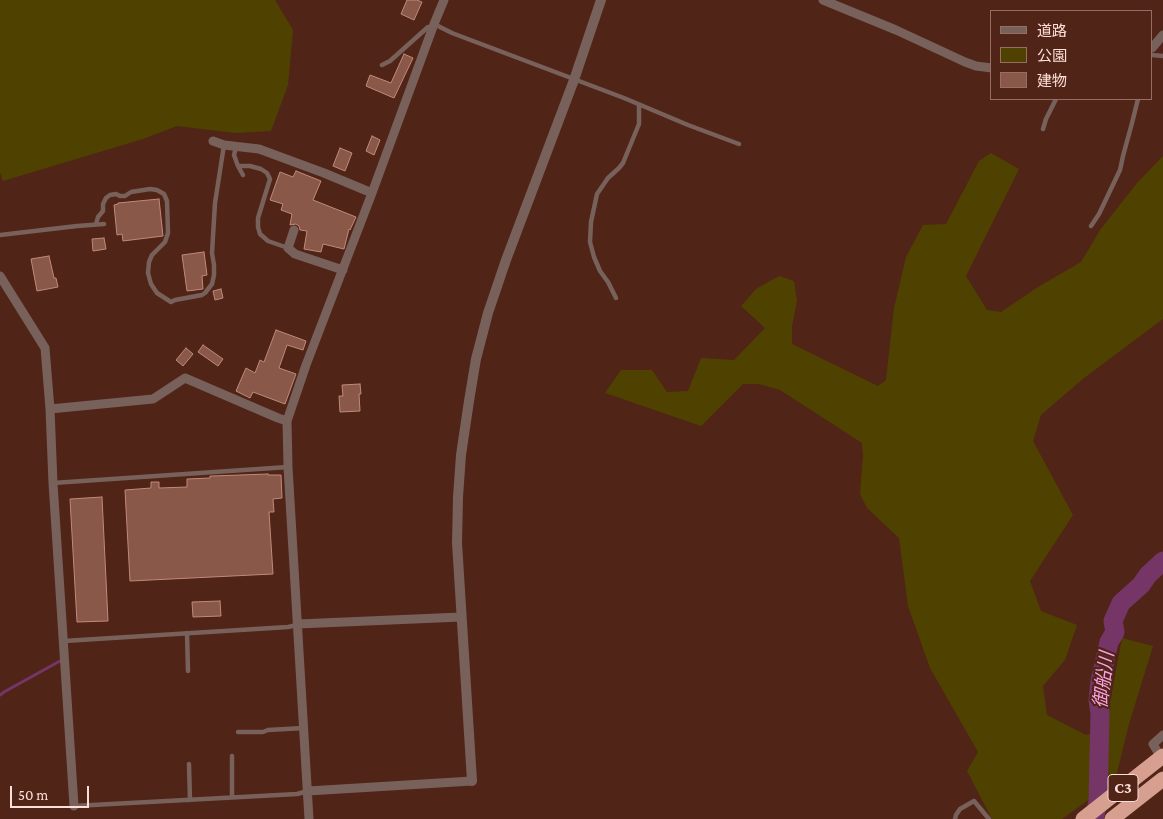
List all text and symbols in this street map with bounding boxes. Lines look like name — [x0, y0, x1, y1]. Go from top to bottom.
legend — [990, 10, 1153, 100]
text: 道路 — [1037, 23, 1067, 39]
text: 公園 — [1037, 48, 1067, 64]
text: 建物 — [1037, 73, 1067, 89]
water label: 御船川 — [1089, 650, 1119, 710]
road number: C3 — [1108, 774, 1138, 801]
scale bar — [12, 776, 91, 808]
text: 50 m — [18, 787, 48, 803]

